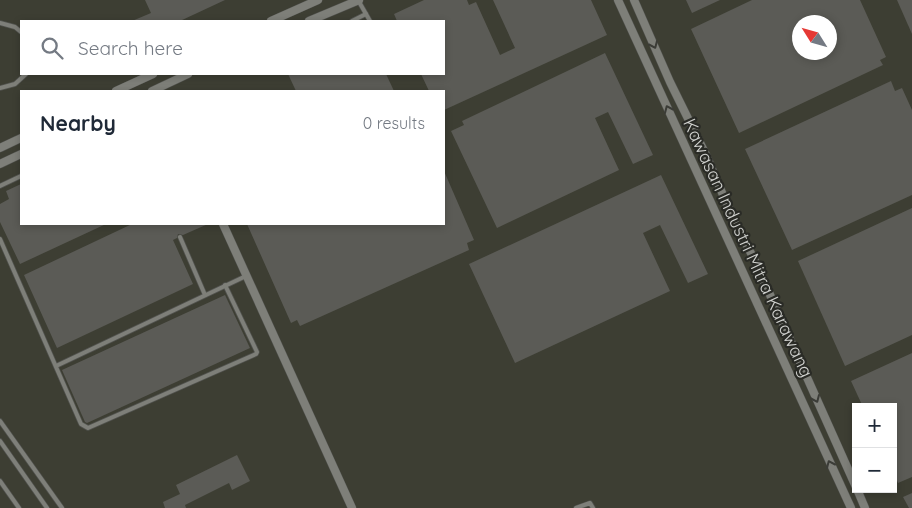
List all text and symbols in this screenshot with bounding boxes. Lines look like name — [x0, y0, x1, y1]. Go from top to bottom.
north arrow — [792, 15, 837, 60]
search box — [20, 20, 445, 75]
icon: search — [38, 34, 66, 62]
text: Search here — [78, 36, 183, 60]
one-way arrow — [647, 40, 658, 49]
one-way arrow — [663, 105, 674, 114]
text: Nearby — [40, 110, 116, 136]
text: 0 results — [363, 113, 425, 133]
street label: Kawasan Industri Mitra Karawang — [678, 115, 819, 381]
one-way arrow — [809, 394, 820, 403]
map controls — [852, 403, 897, 493]
button: + — [852, 403, 897, 448]
button: − — [852, 448, 897, 493]
one-way arrow — [826, 460, 837, 469]

